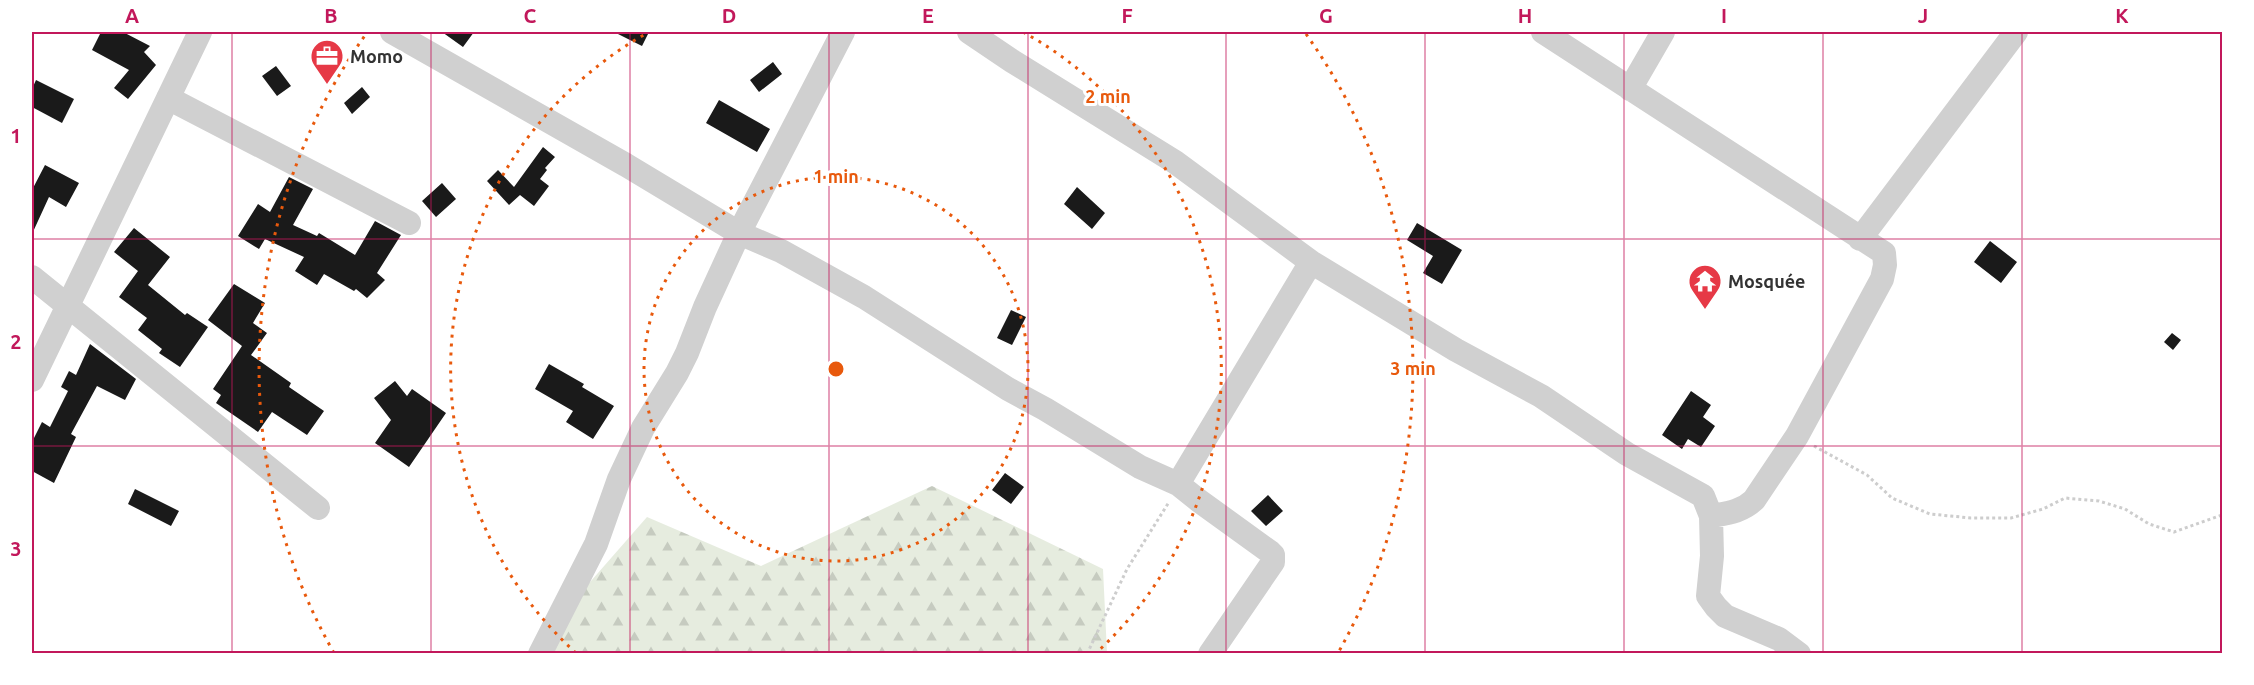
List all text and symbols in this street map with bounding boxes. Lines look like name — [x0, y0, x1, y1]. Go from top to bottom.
text: A — [125, 4, 139, 27]
text: B — [324, 4, 338, 27]
text: C — [524, 4, 537, 27]
text: D — [722, 4, 736, 27]
text: E — [922, 4, 934, 27]
text: F — [1121, 4, 1133, 27]
text: G — [1319, 4, 1333, 27]
text: H — [1518, 4, 1532, 27]
text: I — [1721, 4, 1727, 27]
text: J — [1918, 4, 1928, 27]
text: K — [2115, 4, 2129, 27]
office icon: Momo — [309, 38, 345, 85]
place label: Momo — [350, 46, 403, 66]
text: 2 min — [1085, 86, 1131, 106]
text: 1 — [10, 124, 22, 147]
text: 1 min — [813, 166, 859, 186]
temple icon: Mosquée — [1687, 263, 1723, 310]
place label: Mosquée — [1728, 271, 1805, 291]
text: 2 — [10, 330, 22, 353]
text: 3 min — [1390, 358, 1436, 378]
centre of rings — [826, 359, 846, 379]
text: 3 — [10, 537, 22, 560]

